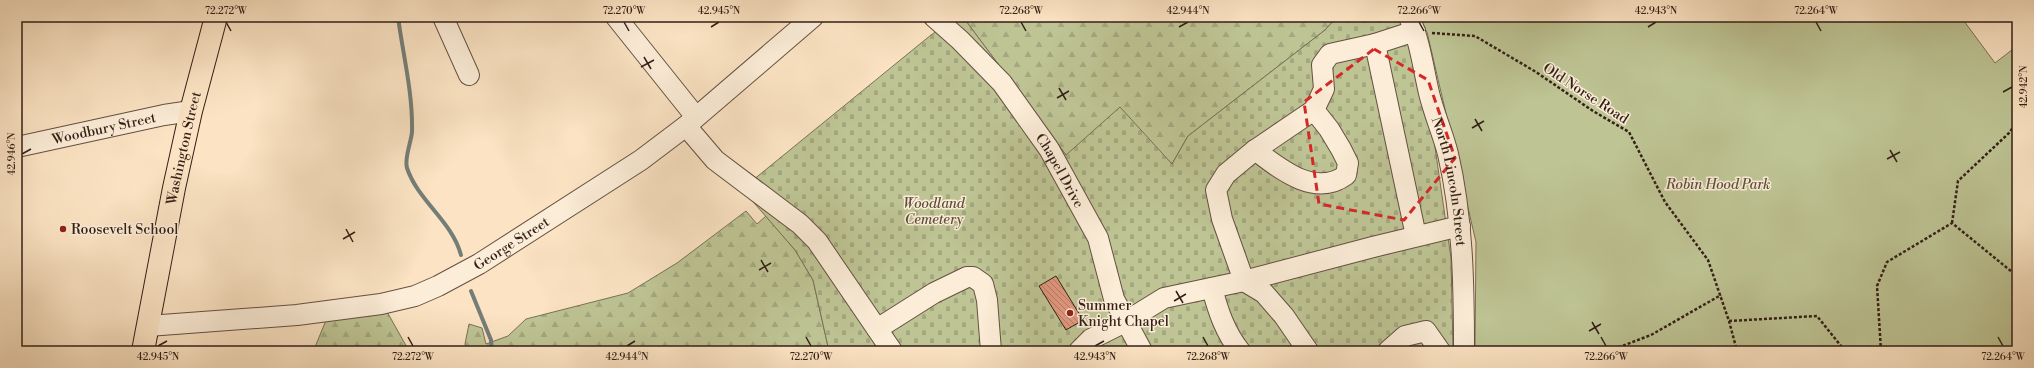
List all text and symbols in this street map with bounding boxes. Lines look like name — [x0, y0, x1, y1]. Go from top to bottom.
text: 72.272°W — [205, 5, 248, 17]
text: 72.270°W — [603, 5, 646, 17]
text: 42.945°N — [698, 5, 741, 17]
text: 72.268°W — [999, 5, 1044, 17]
text: 42.944°N — [1166, 5, 1210, 17]
text: 72.266°W — [1397, 5, 1442, 17]
text: 42.943°N — [1635, 5, 1678, 17]
text: 72.264°W — [1794, 5, 1839, 17]
street label: Old Norse Road — [1539, 59, 1632, 128]
text: 42.942°N — [2018, 65, 2030, 108]
street label: Washington Street — [163, 90, 206, 207]
street label: Woodbury Street — [50, 109, 158, 149]
street label: North Lincoln Street — [1427, 115, 1469, 247]
street label: Chapel Drive — [1031, 130, 1088, 211]
text: 42.946°N — [6, 132, 18, 176]
park label: Robin Hood Park — [1665, 176, 1770, 194]
park label: Woodland Cemetery — [903, 195, 966, 229]
street label: George Street — [471, 213, 553, 275]
place label: Roosevelt School — [71, 221, 178, 239]
marker: Roosevelt School — [58, 224, 68, 234]
place label: Summer Knight Chapel — [1078, 297, 1169, 331]
marker: Summer Knight Chapel — [1065, 308, 1075, 318]
text: 42.945°N — [137, 351, 180, 363]
text: 72.272°W — [392, 351, 435, 363]
text: 42.944°N — [605, 351, 649, 363]
text: 72.270°W — [790, 351, 833, 363]
text: 42.943°N — [1074, 351, 1117, 363]
text: 72.268°W — [1186, 351, 1231, 363]
text: 72.266°W — [1584, 351, 1629, 363]
text: 72.264°W — [1981, 351, 2026, 363]

